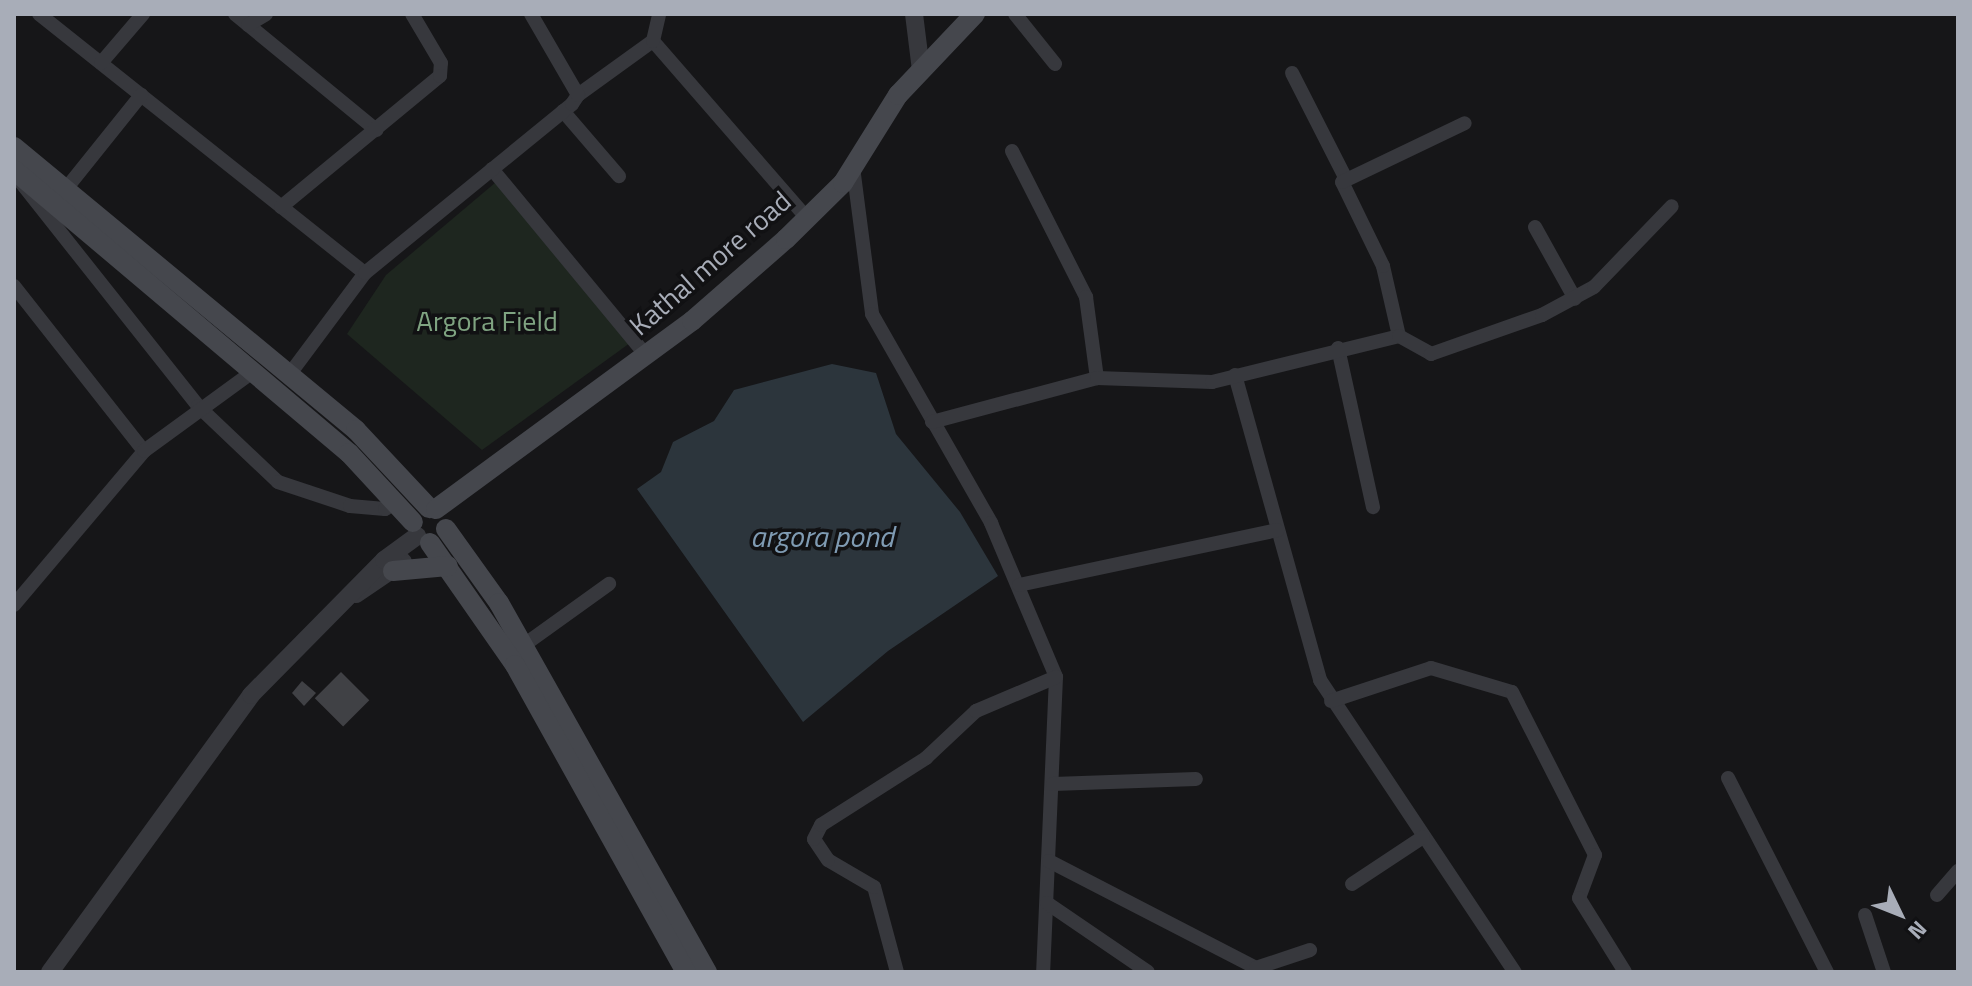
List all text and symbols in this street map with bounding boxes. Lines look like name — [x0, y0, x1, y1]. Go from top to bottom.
street label: Kathal more road — [623, 184, 797, 342]
park label: Argora Field — [416, 304, 558, 338]
water label: argora pond — [750, 518, 894, 554]
north arrow — [1860, 874, 1940, 954]
text: N — [1900, 913, 1935, 948]

